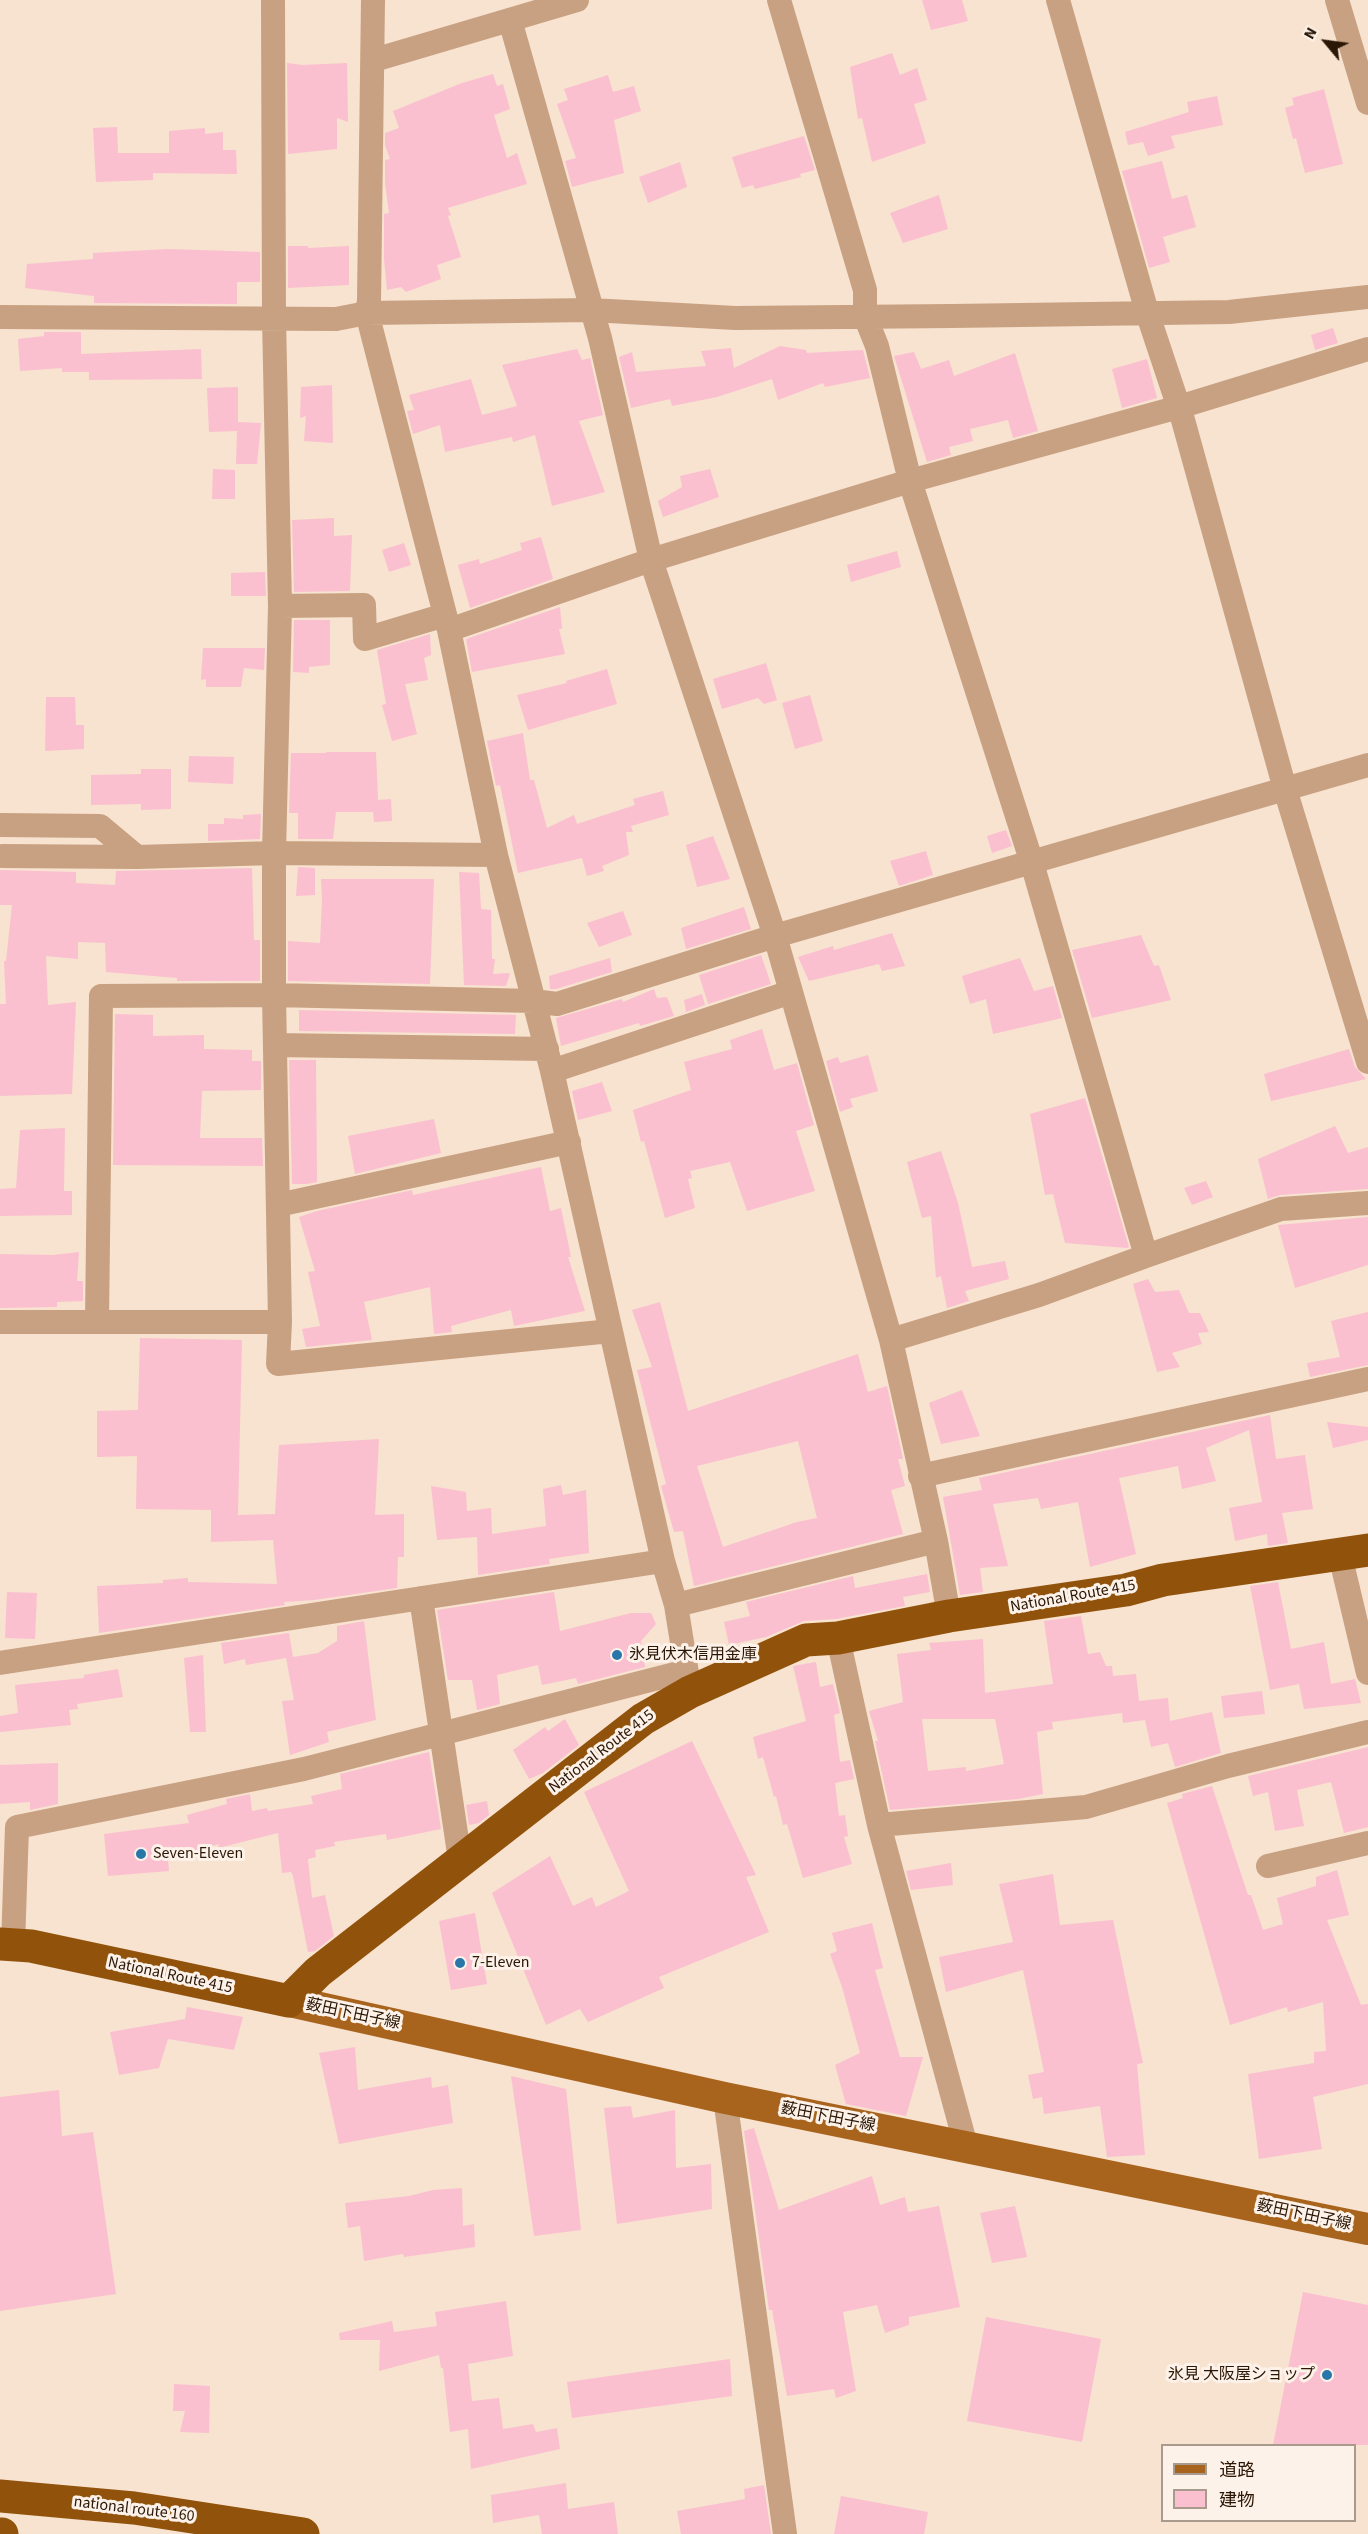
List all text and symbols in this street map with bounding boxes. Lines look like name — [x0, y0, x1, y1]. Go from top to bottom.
north arrow — [1296, 12, 1356, 72]
text: N — [1298, 23, 1322, 43]
street label: National Route 415 — [1009, 1577, 1137, 1617]
place label: 氷見伏木信用金庫 — [629, 1645, 757, 1665]
marker: 氷見伏木信用金庫 — [610, 1648, 624, 1662]
street label: National Route 415 — [546, 1706, 658, 1798]
place label: Seven-Eleven — [153, 1844, 243, 1864]
marker: Seven-Eleven — [134, 1847, 148, 1861]
street label: National Route 415 — [106, 1953, 234, 1999]
place label: 7-Eleven — [472, 1953, 530, 1973]
marker: 7-Eleven — [453, 1956, 467, 1970]
street label: 薮田下田子線 — [304, 1996, 402, 2034]
street label: 薮田下田子線 — [779, 2099, 877, 2137]
street label: 薮田下田子線 — [1255, 2197, 1353, 2235]
place label: 氷見 大阪屋ショップ — [1168, 2365, 1315, 2385]
marker: 氷見 大阪屋ショップ — [1320, 2368, 1334, 2382]
legend — [1161, 2444, 1356, 2522]
text: 道路 — [1219, 2458, 1255, 2483]
text: 建物 — [1219, 2488, 1255, 2513]
street label: national route 160 — [72, 2493, 196, 2527]

